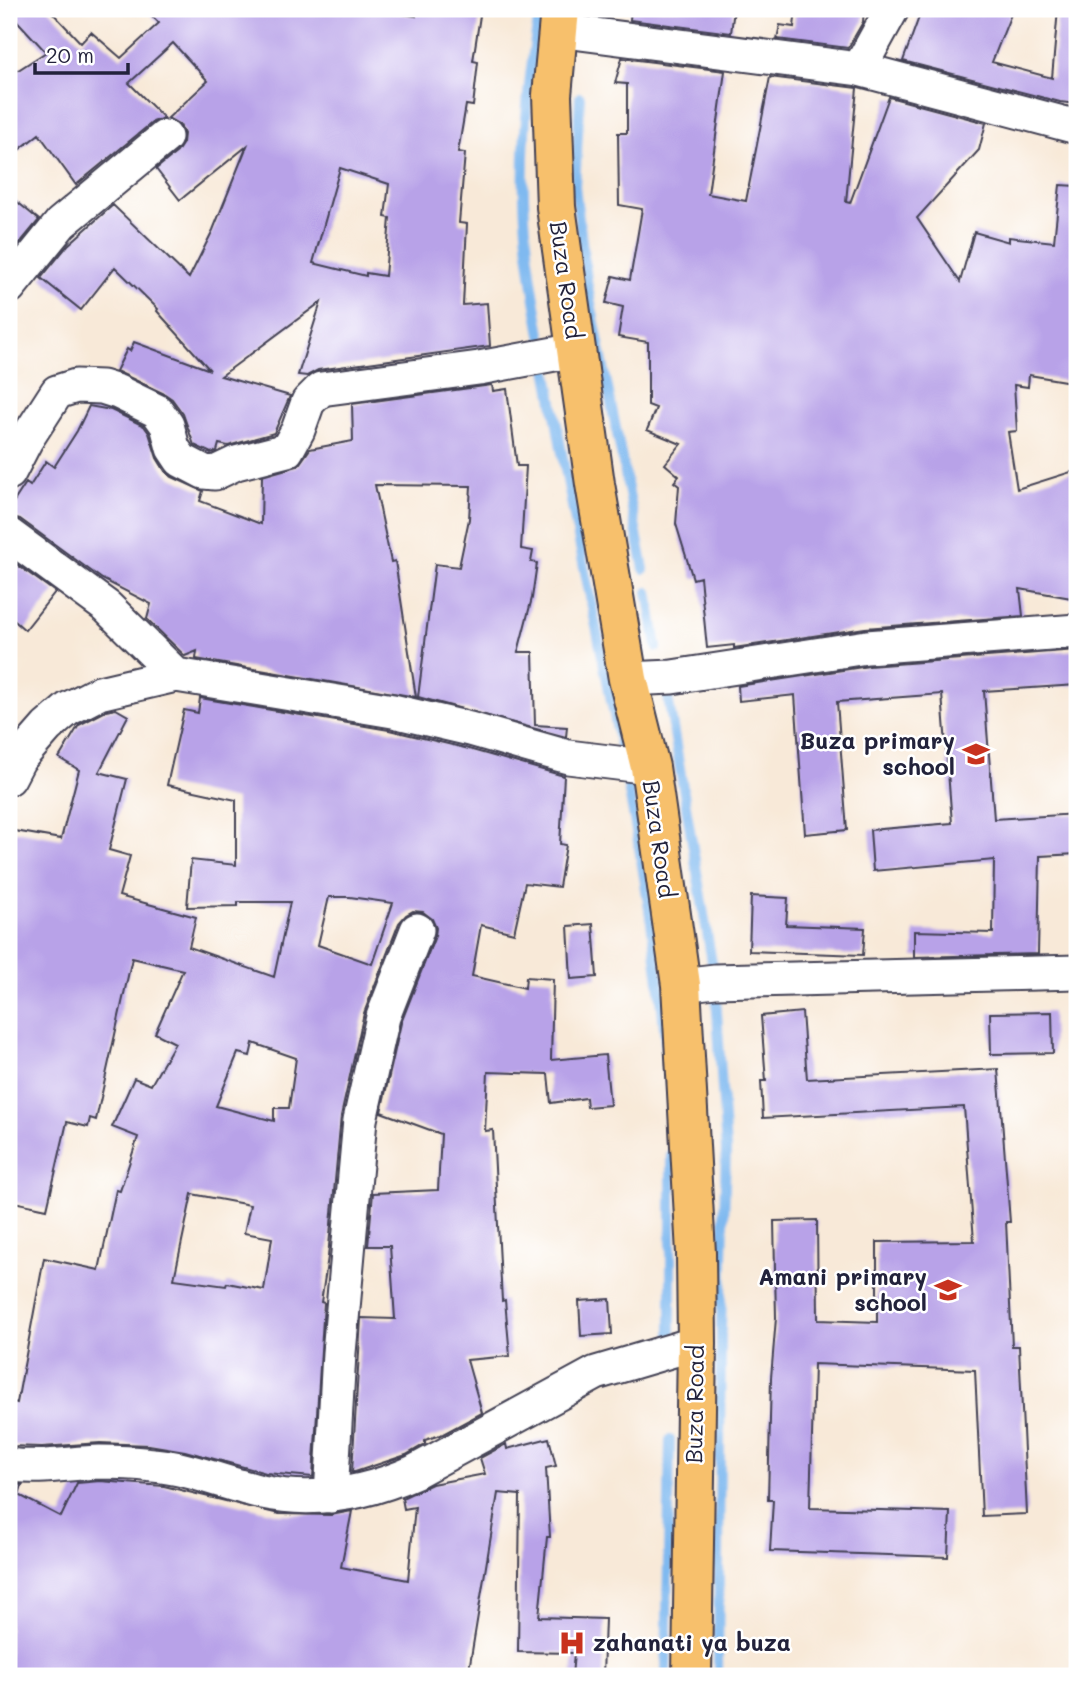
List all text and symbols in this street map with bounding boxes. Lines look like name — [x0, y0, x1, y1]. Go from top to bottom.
scale bar — [35, 32, 128, 76]
text: 20 m — [46, 41, 94, 68]
street label: Buza Road — [544, 219, 590, 341]
place label: Buza primary school — [800, 725, 955, 781]
school or university icon: Buza primary school — [961, 739, 991, 769]
street label: Buza Road — [637, 778, 683, 900]
place label: Amani primary school — [758, 1261, 927, 1317]
school or university icon: Amani primary school — [933, 1275, 963, 1305]
street label: Buza Road — [678, 1344, 710, 1464]
place label: zahanati ya buza — [593, 1627, 791, 1657]
hospital icon: zahanati ya buza — [557, 1628, 587, 1658]

